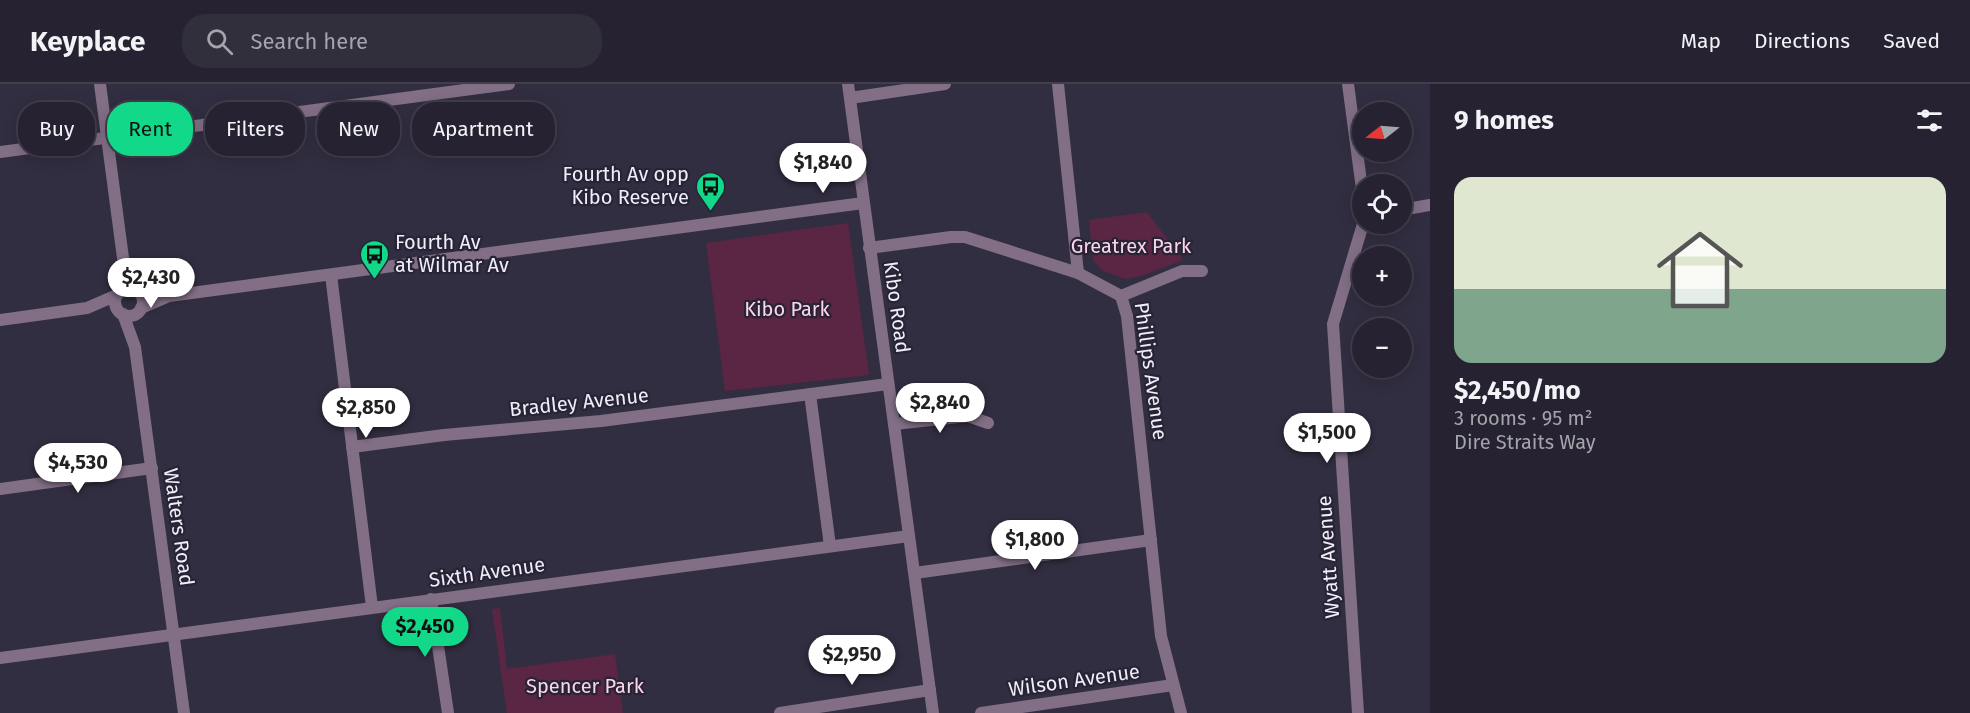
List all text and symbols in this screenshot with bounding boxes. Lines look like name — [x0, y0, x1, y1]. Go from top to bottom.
search box — [182, 14, 602, 68]
text: Keyplace — [30, 25, 146, 58]
icon: search — [203, 25, 236, 58]
text: Search here — [251, 28, 368, 55]
text: Map — [1681, 28, 1721, 54]
text: Directions — [1754, 28, 1850, 54]
text: Saved — [1883, 28, 1940, 54]
chip: Buy — [18, 102, 95, 156]
chip: Rent — [107, 102, 193, 156]
chip: Filters — [205, 102, 305, 156]
chip: New — [317, 102, 400, 156]
chip: Apartment — [412, 102, 555, 156]
north arrow — [1352, 102, 1412, 162]
map controls — [1352, 102, 1412, 378]
icon: filters — [1913, 104, 1946, 137]
text: 9 homes — [1454, 105, 1554, 136]
pin: $1,840 — [774, 143, 872, 194]
text: $1,840 — [794, 150, 852, 174]
place label: Fourth Av opp Kibo Reserve — [563, 162, 689, 209]
bus stop icon: Fourth Av opp Kibo Reserve — [694, 170, 726, 212]
button: locate — [1352, 174, 1412, 234]
icon: home — [1646, 216, 1754, 324]
place label: Fourth Av at Wilmar Av — [395, 230, 509, 277]
park label: Greatrex Park — [1071, 234, 1192, 258]
bus stop icon: Fourth Av at Wilmar Av — [358, 238, 390, 280]
button: + — [1352, 246, 1412, 306]
pin: $2,430 — [102, 258, 200, 309]
street label: Kibo Road — [879, 260, 915, 354]
text: $2,430 — [122, 265, 180, 289]
park label: Kibo Park — [744, 297, 831, 321]
street label: Phillips Avenue — [1129, 301, 1173, 441]
button: − — [1352, 318, 1412, 378]
text: $2,450/mo — [1454, 375, 1581, 406]
street label: Bradley Avenue — [508, 383, 650, 421]
pin: $2,840 — [891, 383, 989, 434]
pin: $2,850 — [317, 388, 415, 439]
text: $2,840 — [910, 390, 970, 414]
text: $2,850 — [336, 395, 396, 419]
text: 3 rooms · 95 m² — [1454, 406, 1593, 430]
pin: $1,500 — [1278, 413, 1376, 464]
text: $1,500 — [1298, 420, 1356, 444]
text: Dire Straits Way — [1454, 430, 1596, 454]
pin: $4,530 — [29, 443, 127, 494]
text: $4,530 — [48, 450, 108, 474]
street label: Walters Road — [159, 467, 199, 587]
street label: Wyatt Avenue — [1312, 495, 1344, 619]
pin: $1,800 — [986, 520, 1084, 571]
text: $1,800 — [1005, 527, 1065, 551]
street label: Sixth Avenue — [427, 552, 547, 592]
pin: $2,450 — [376, 607, 474, 658]
text: $2,450 — [396, 614, 455, 638]
pin: $2,950 — [803, 635, 901, 686]
text: $2,950 — [822, 642, 882, 666]
street label: Wilson Avenue — [1007, 659, 1141, 701]
park label: Spencer Park — [526, 674, 645, 698]

